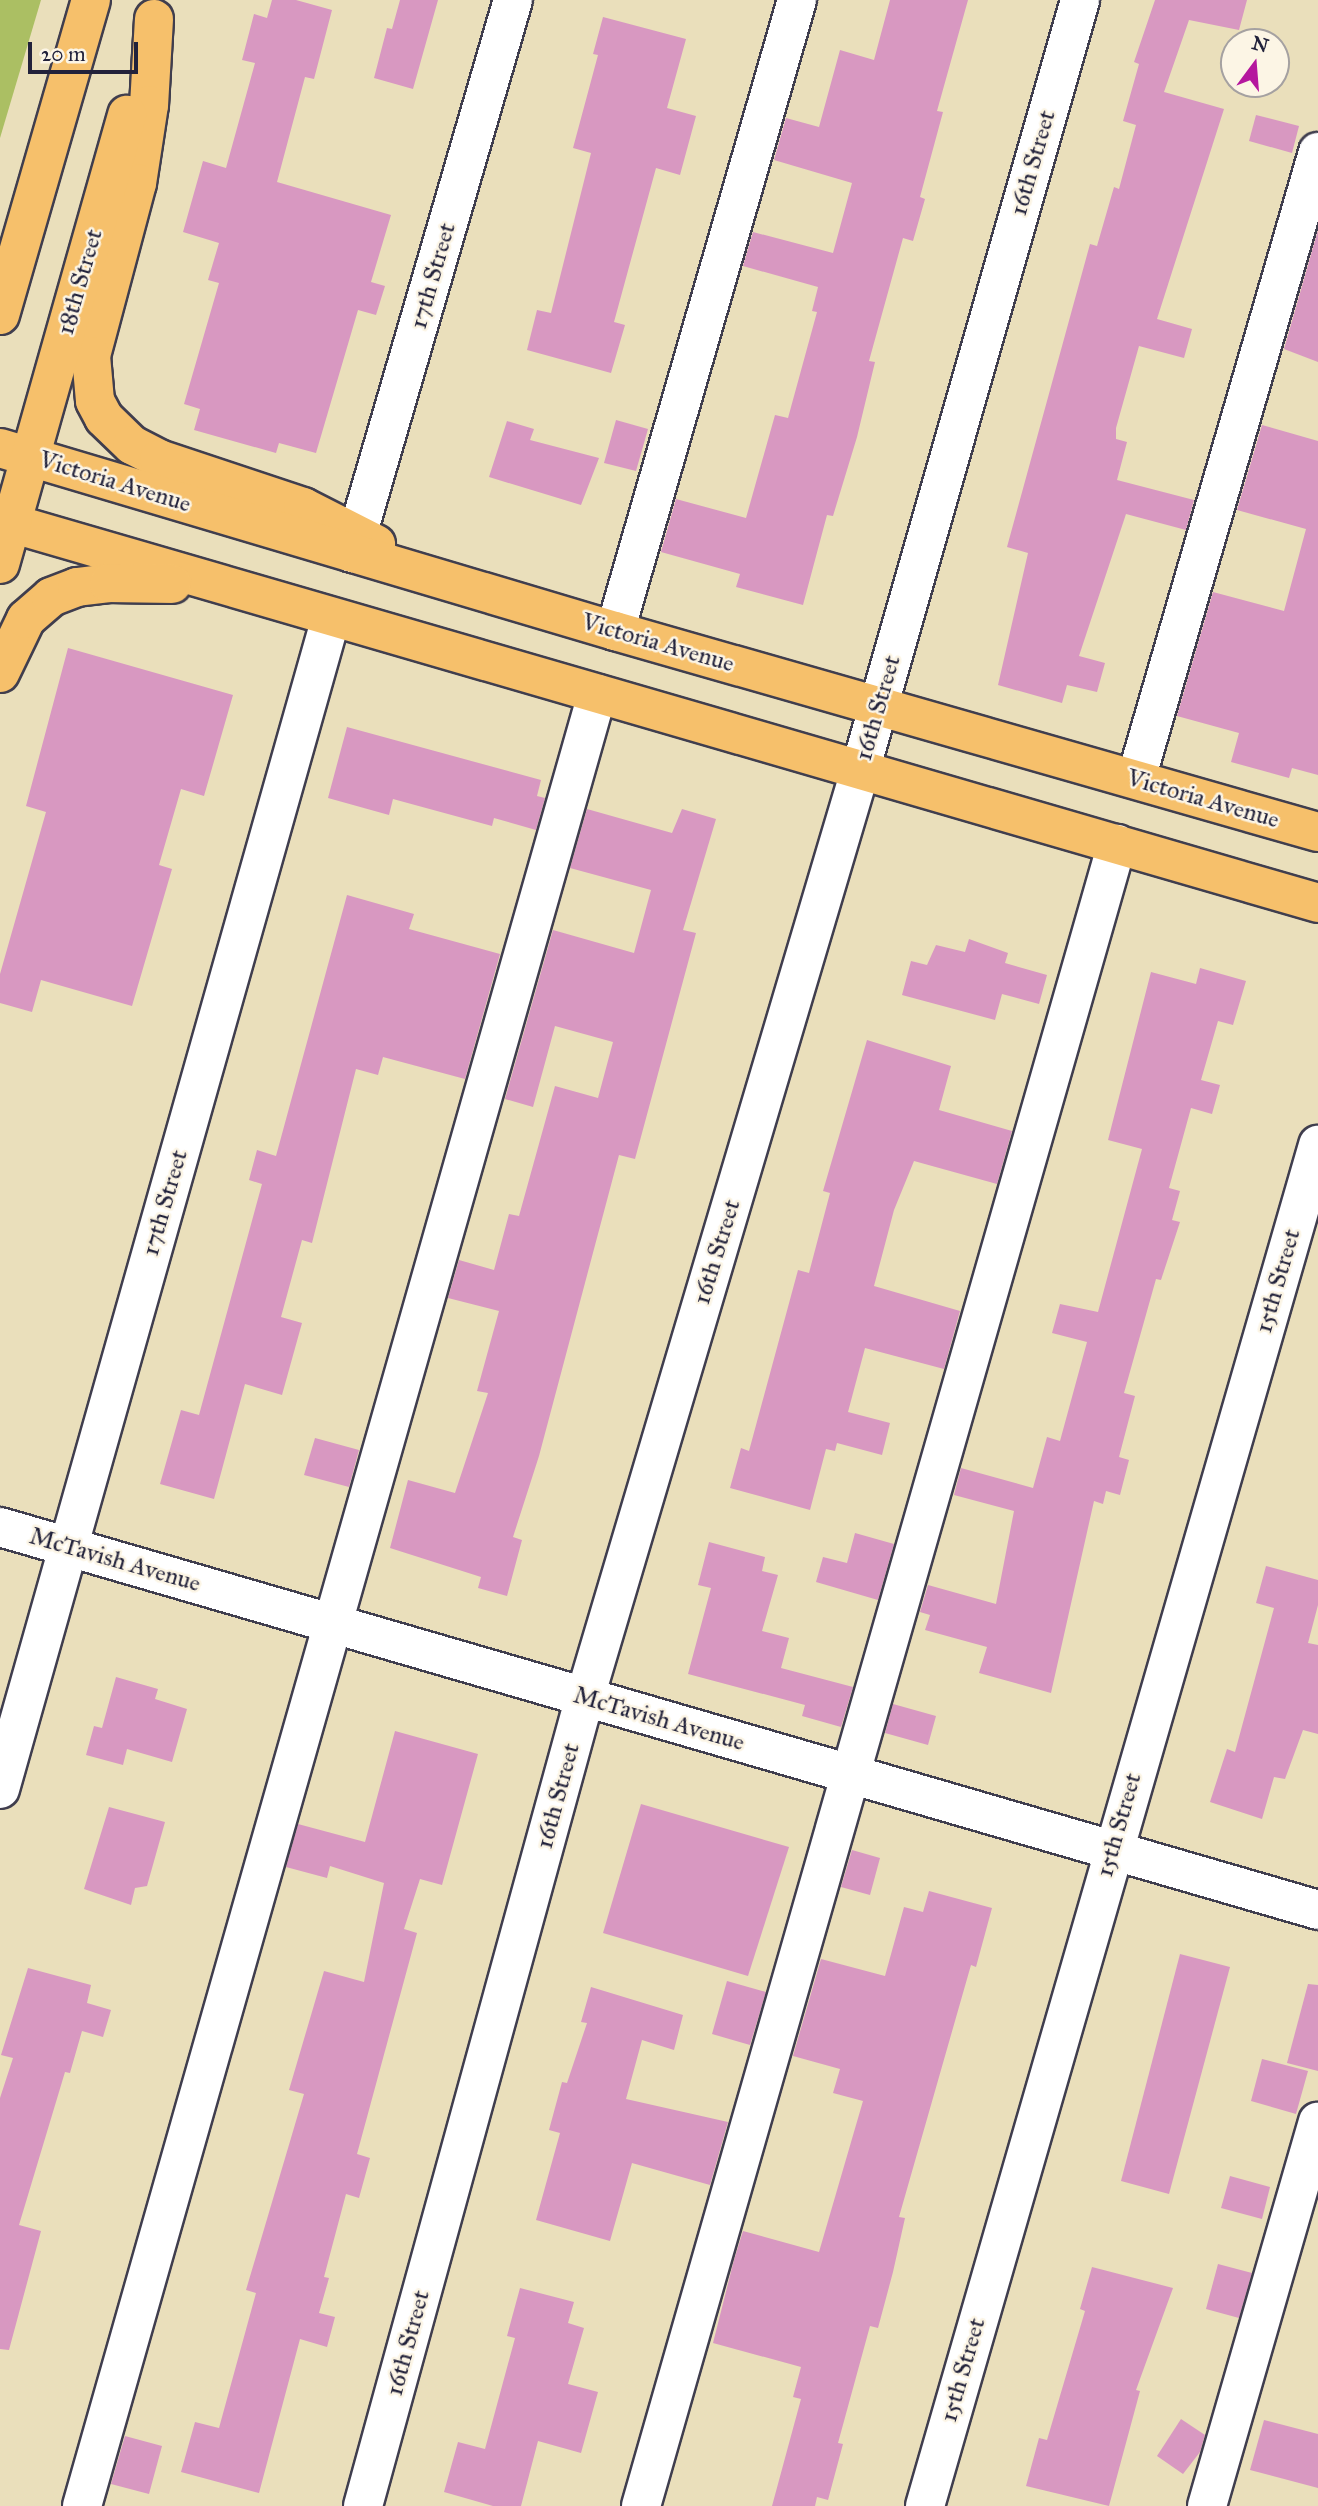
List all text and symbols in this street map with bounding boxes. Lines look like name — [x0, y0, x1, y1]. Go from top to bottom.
scale bar — [32, 28, 142, 72]
north arrow — [1220, 28, 1290, 98]
text: N — [1249, 31, 1271, 58]
text: 20 m — [41, 41, 86, 67]
street label: 16th Street — [1004, 107, 1062, 219]
street label: 17th Street — [404, 220, 462, 332]
street label: 18th Street — [51, 226, 109, 338]
street label: Victoria Avenue — [36, 445, 194, 519]
street label: Victoria Avenue — [579, 608, 737, 678]
street label: 16th Street — [849, 652, 907, 764]
street label: Victoria Avenue — [1124, 764, 1282, 834]
street label: 17th Street — [136, 1147, 194, 1259]
street label: 16th Street — [687, 1196, 747, 1308]
street label: 15th Street — [1249, 1226, 1307, 1336]
street label: McTavish Avenue — [26, 1522, 204, 1598]
street label: McTavish Avenue — [570, 1681, 748, 1757]
street label: 16th Street — [530, 1740, 586, 1852]
street label: 15th Street — [1090, 1770, 1148, 1880]
street label: 16th Street — [380, 2287, 436, 2399]
street label: 15th Street — [934, 2315, 992, 2425]

